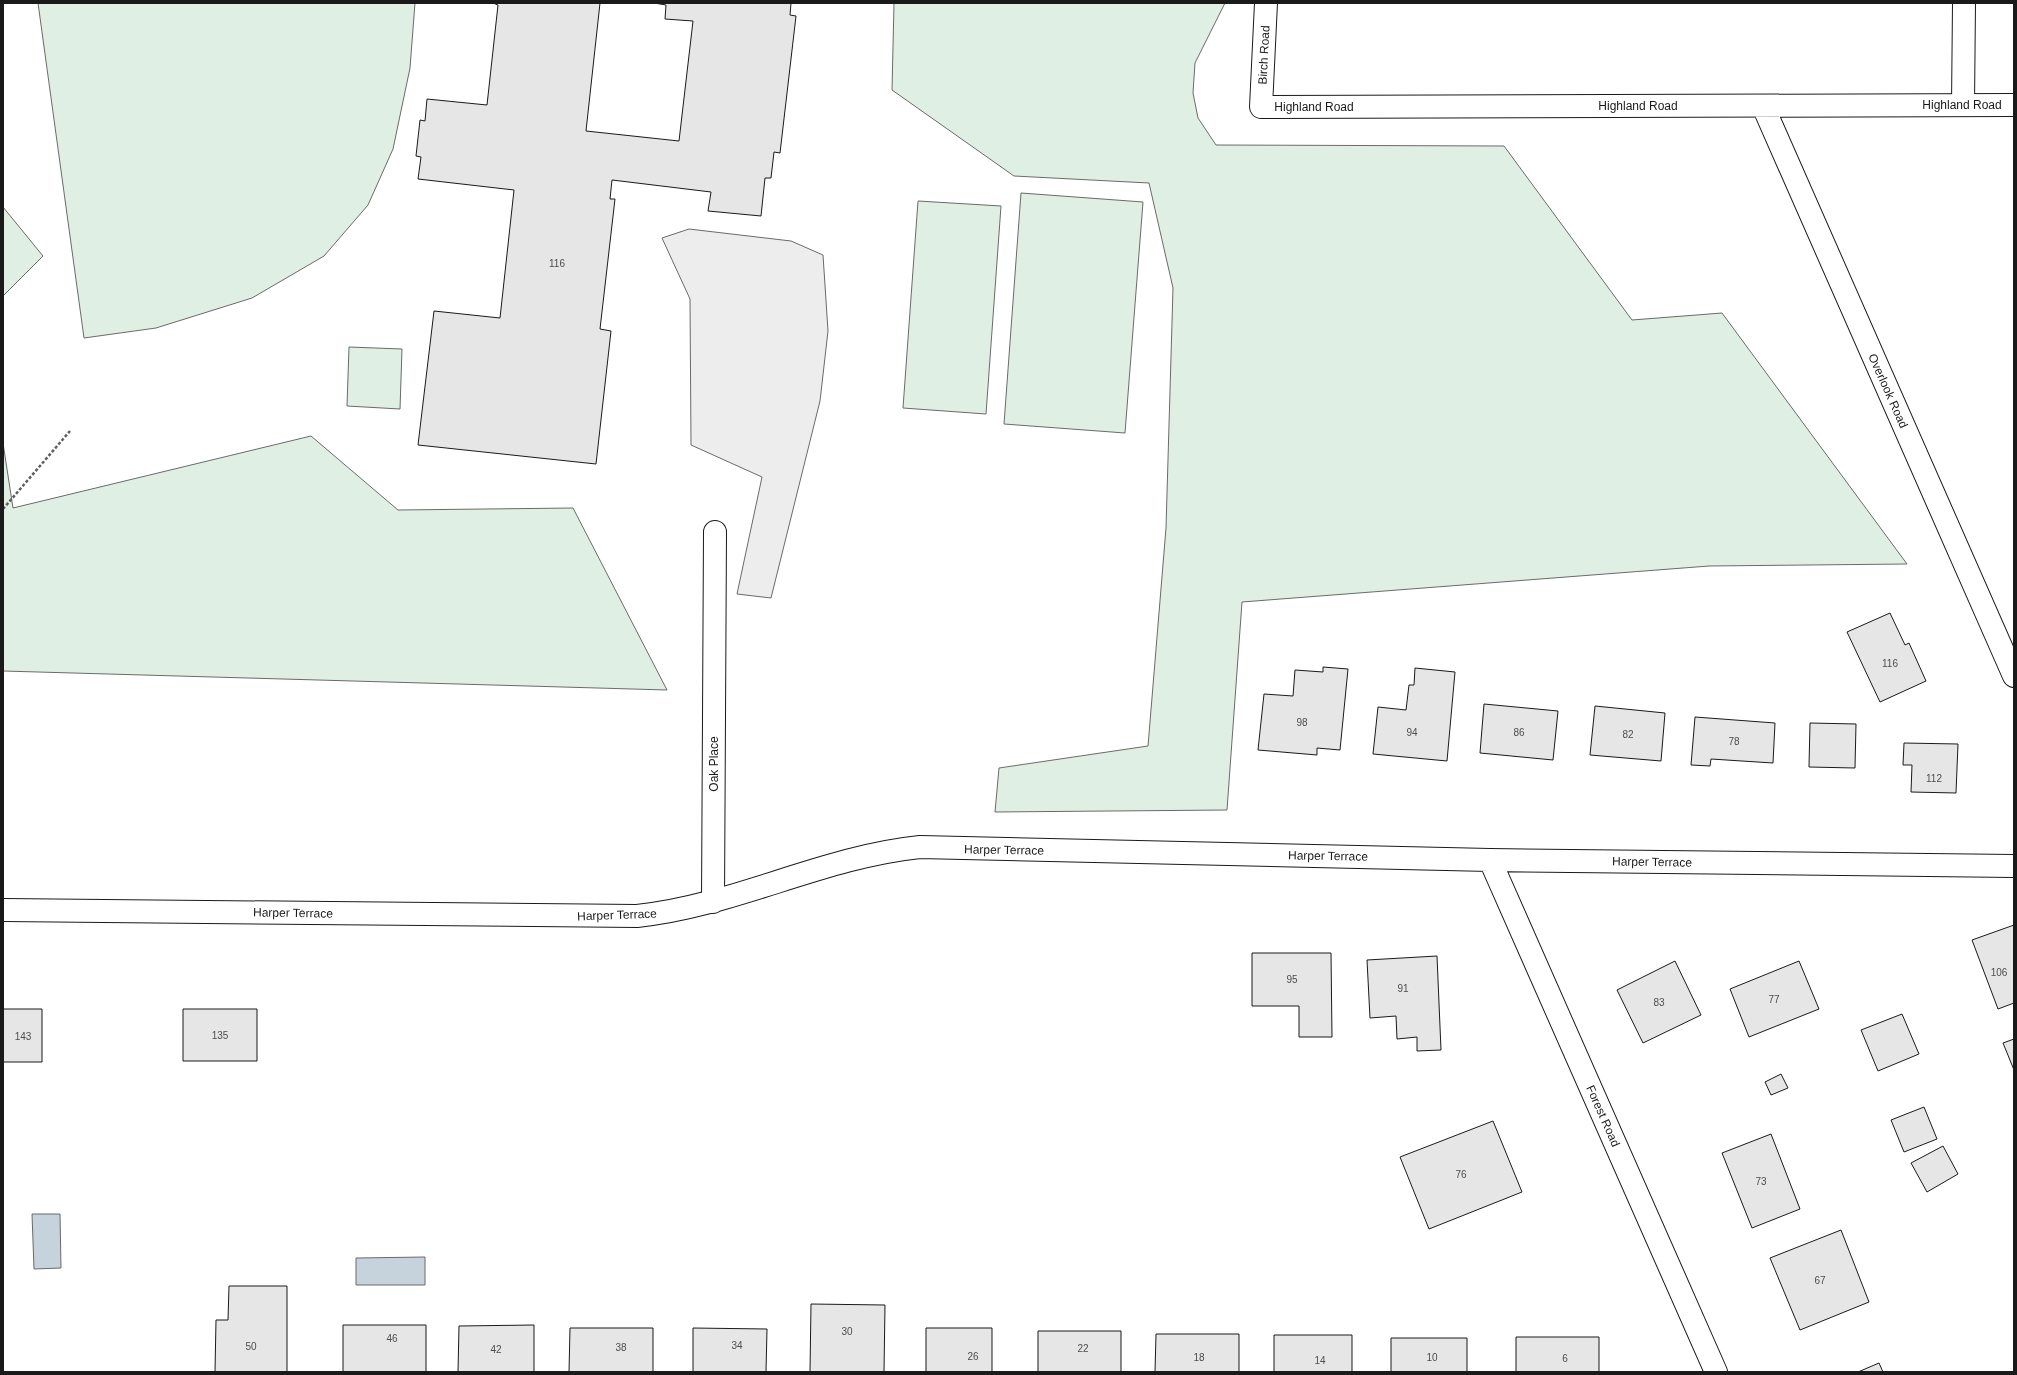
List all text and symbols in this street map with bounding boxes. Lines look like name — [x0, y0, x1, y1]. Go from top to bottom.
street label: Birch Road — [1255, 25, 1273, 85]
street label: Highland Road — [1922, 98, 2002, 112]
street label: Highland Road — [1598, 99, 1678, 113]
street label: Highland Road — [1274, 100, 1354, 114]
house number: 116 — [549, 258, 565, 269]
street label: Overlook Road — [1865, 352, 1911, 430]
house number: 116 — [1882, 658, 1898, 669]
house number: 98 — [1296, 717, 1308, 728]
house number: 94 — [1406, 727, 1418, 738]
house number: 86 — [1513, 727, 1525, 738]
house number: 82 — [1622, 729, 1634, 740]
street label: Oak Place — [707, 736, 721, 792]
house number: 78 — [1728, 736, 1740, 747]
house number: 112 — [1926, 773, 1942, 784]
street label: Harper Terrace — [964, 842, 1044, 858]
street label: Harper Terrace — [1288, 848, 1368, 864]
street label: Harper Terrace — [1612, 854, 1692, 870]
street label: Harper Terrace — [253, 905, 333, 921]
street label: Harper Terrace — [577, 907, 657, 923]
house number: 106 — [1991, 967, 2008, 978]
house number: 95 — [1286, 974, 1298, 985]
house number: 91 — [1397, 983, 1409, 994]
house number: 77 — [1768, 994, 1780, 1005]
house number: 83 — [1653, 997, 1665, 1008]
house number: 135 — [212, 1030, 229, 1041]
house number: 143 — [15, 1031, 32, 1042]
street label: Forest Road — [1583, 1083, 1623, 1149]
house number: 76 — [1455, 1169, 1467, 1180]
house number: 73 — [1755, 1176, 1767, 1187]
house number: 67 — [1814, 1275, 1826, 1286]
house number: 30 — [841, 1326, 853, 1337]
house number: 46 — [386, 1333, 398, 1344]
house number: 34 — [731, 1340, 743, 1351]
house number: 50 — [245, 1341, 257, 1352]
house number: 38 — [615, 1342, 627, 1353]
house number: 22 — [1077, 1343, 1089, 1354]
house number: 42 — [490, 1344, 502, 1355]
house number: 26 — [967, 1351, 979, 1362]
house number: 18 — [1193, 1352, 1205, 1363]
house number: 10 — [1426, 1352, 1438, 1363]
house number: 6 — [1562, 1353, 1568, 1364]
house number: 14 — [1314, 1355, 1326, 1366]

